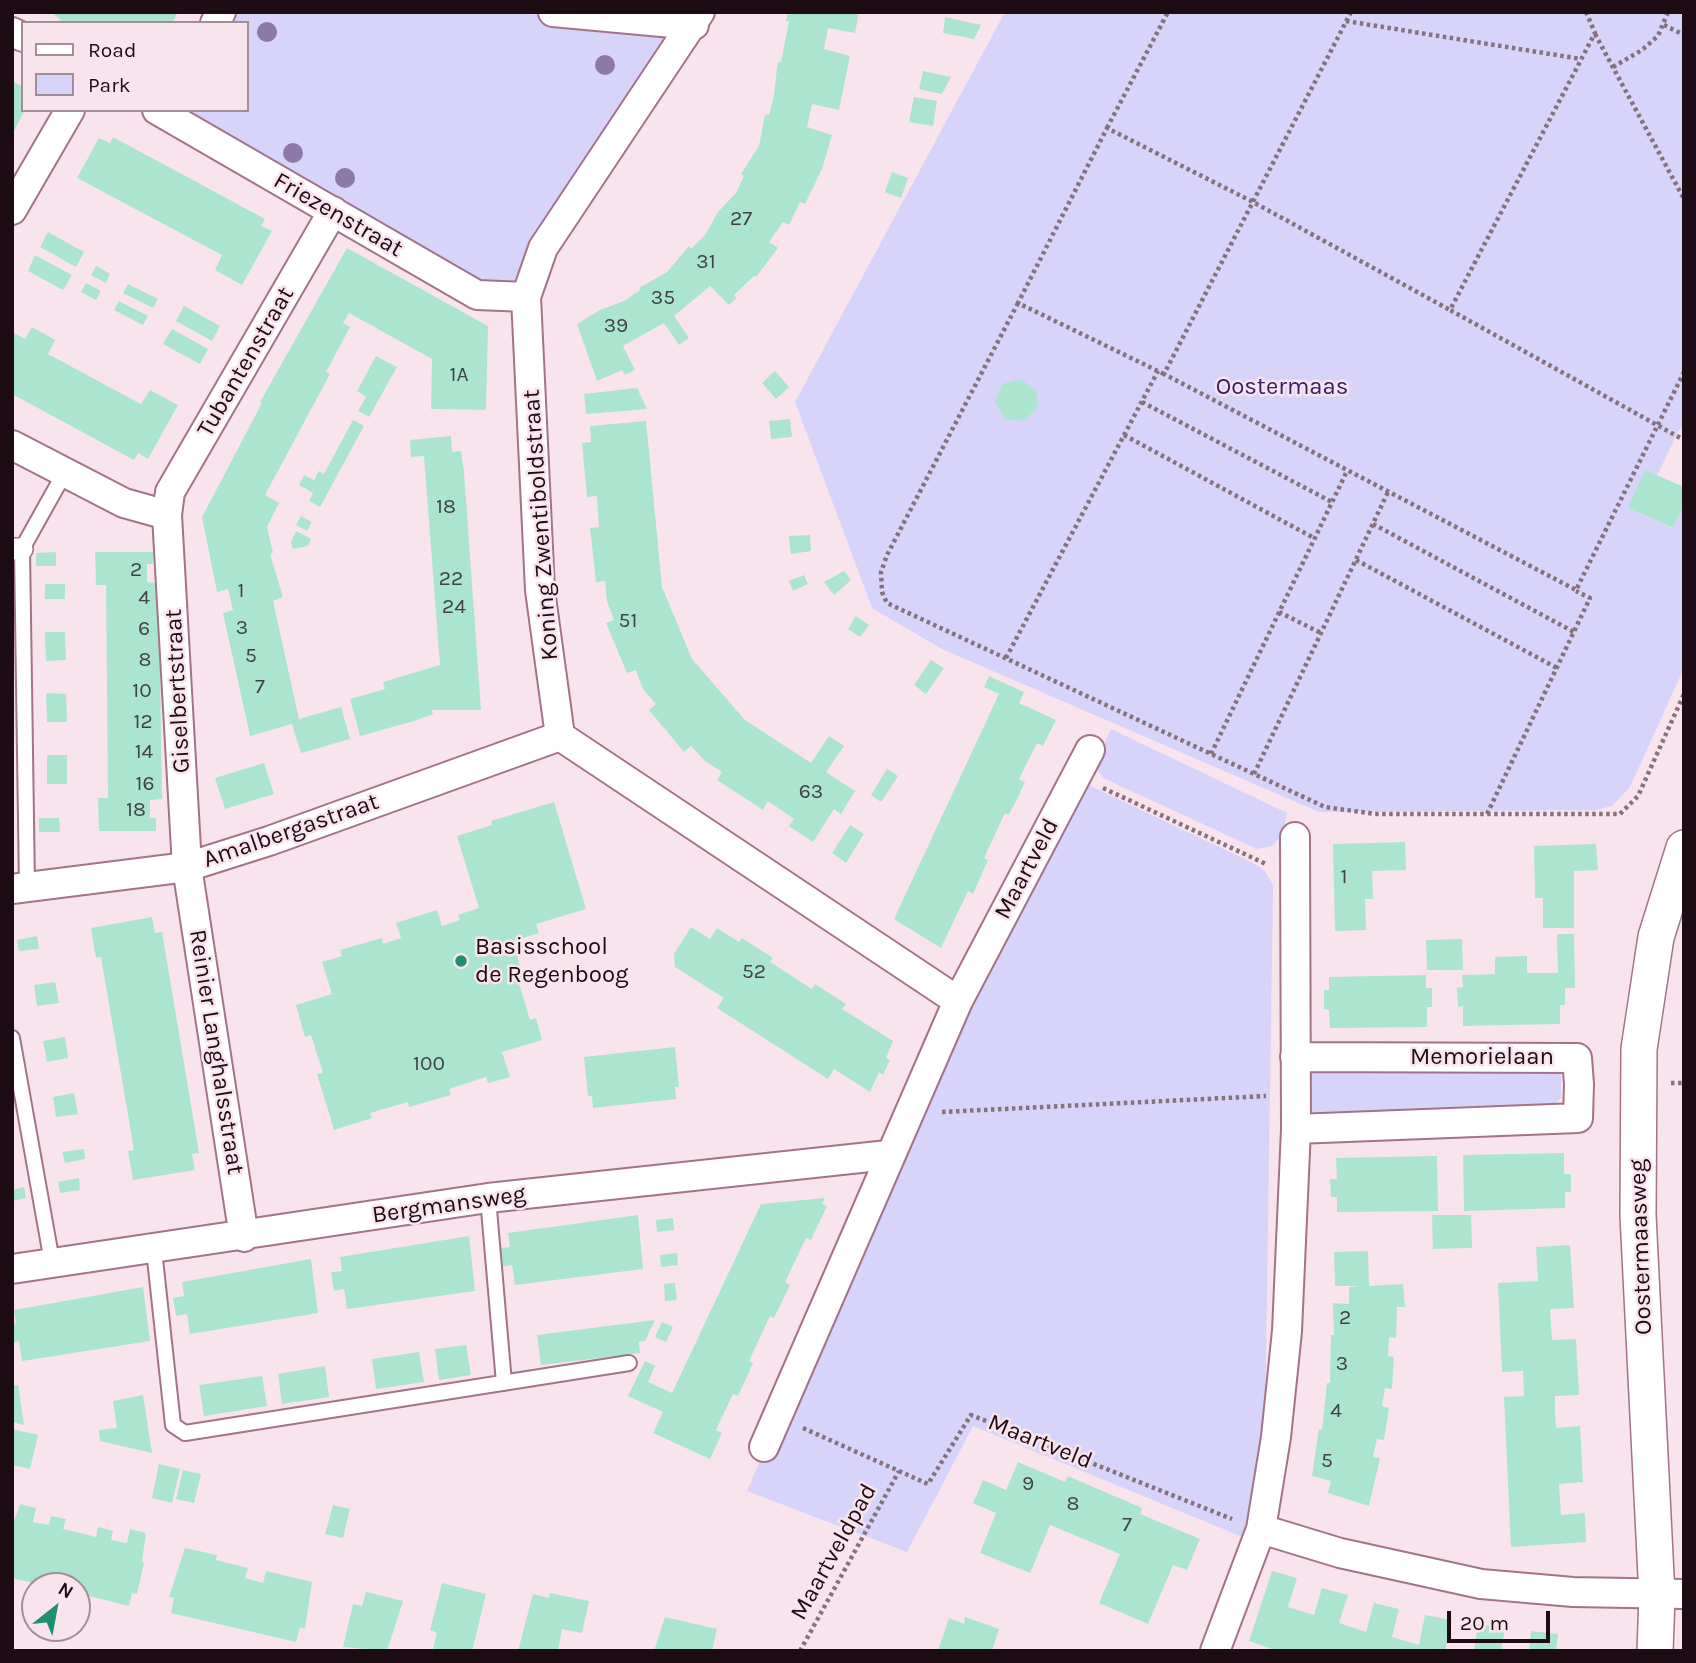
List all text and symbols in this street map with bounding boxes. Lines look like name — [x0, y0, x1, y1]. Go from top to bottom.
legend — [21, 21, 248, 112]
text: Road — [88, 38, 136, 62]
text: Park — [88, 73, 131, 97]
street label: Friezenstraat — [268, 166, 408, 264]
house number: 27 — [730, 206, 752, 232]
house number: 31 — [696, 249, 716, 275]
street label: Tubantenstraat — [191, 282, 301, 442]
house number: 35 — [651, 285, 675, 311]
house number: 39 — [604, 313, 628, 339]
house number: 1A — [449, 362, 469, 388]
park label: Oostermaas — [1216, 373, 1348, 401]
street label: Koning Zwentiboldstraat — [517, 388, 565, 662]
house number: 18 — [436, 494, 456, 520]
house number: 2 — [130, 557, 142, 583]
house number: 22 — [439, 566, 463, 592]
house number: 1 — [238, 578, 244, 604]
house number: 4 — [138, 585, 150, 611]
house number: 24 — [442, 594, 466, 620]
street label: Giselbertstraat — [159, 608, 197, 774]
house number: 51 — [619, 608, 637, 634]
house number: 3 — [236, 615, 248, 641]
house number: 6 — [138, 616, 150, 642]
house number: 5 — [245, 643, 257, 669]
house number: 8 — [139, 647, 151, 673]
house number: 7 — [255, 674, 265, 700]
house number: 10 — [132, 678, 152, 704]
house number: 12 — [133, 709, 153, 735]
house number: 14 — [135, 739, 153, 765]
house number: 16 — [136, 771, 154, 797]
house number: 63 — [799, 779, 823, 805]
street label: Amalbergastraat — [200, 788, 382, 874]
house number: 18 — [126, 797, 146, 823]
street label: Maartveld — [989, 814, 1065, 924]
house number: 1 — [1341, 864, 1347, 890]
street label: Reinier Langhalsstraat — [182, 927, 250, 1177]
place label: Basisschool de Regenboog — [475, 933, 629, 989]
marker: Basisschool de Regenboog — [453, 953, 469, 969]
house number: 52 — [742, 959, 766, 985]
street label: Memorielaan — [1410, 1043, 1554, 1071]
house number: 100 — [413, 1051, 445, 1077]
street label: Oostermaasweg — [1624, 1159, 1658, 1335]
street label: Bergmansweg — [370, 1180, 528, 1230]
house number: 2 — [1339, 1305, 1351, 1331]
house number: 3 — [1336, 1351, 1348, 1377]
house number: 4 — [1330, 1398, 1342, 1424]
street label: Maartveld — [984, 1408, 1096, 1476]
house number: 5 — [1321, 1448, 1333, 1474]
house number: 9 — [1022, 1471, 1034, 1497]
street label: Maartveldpad — [785, 1479, 883, 1625]
house number: 8 — [1067, 1491, 1079, 1517]
house number: 7 — [1122, 1512, 1132, 1538]
north arrow — [21, 1572, 91, 1642]
text: N — [54, 1578, 77, 1604]
scale bar — [1451, 1596, 1554, 1640]
text: 20 m — [1460, 1611, 1509, 1635]

